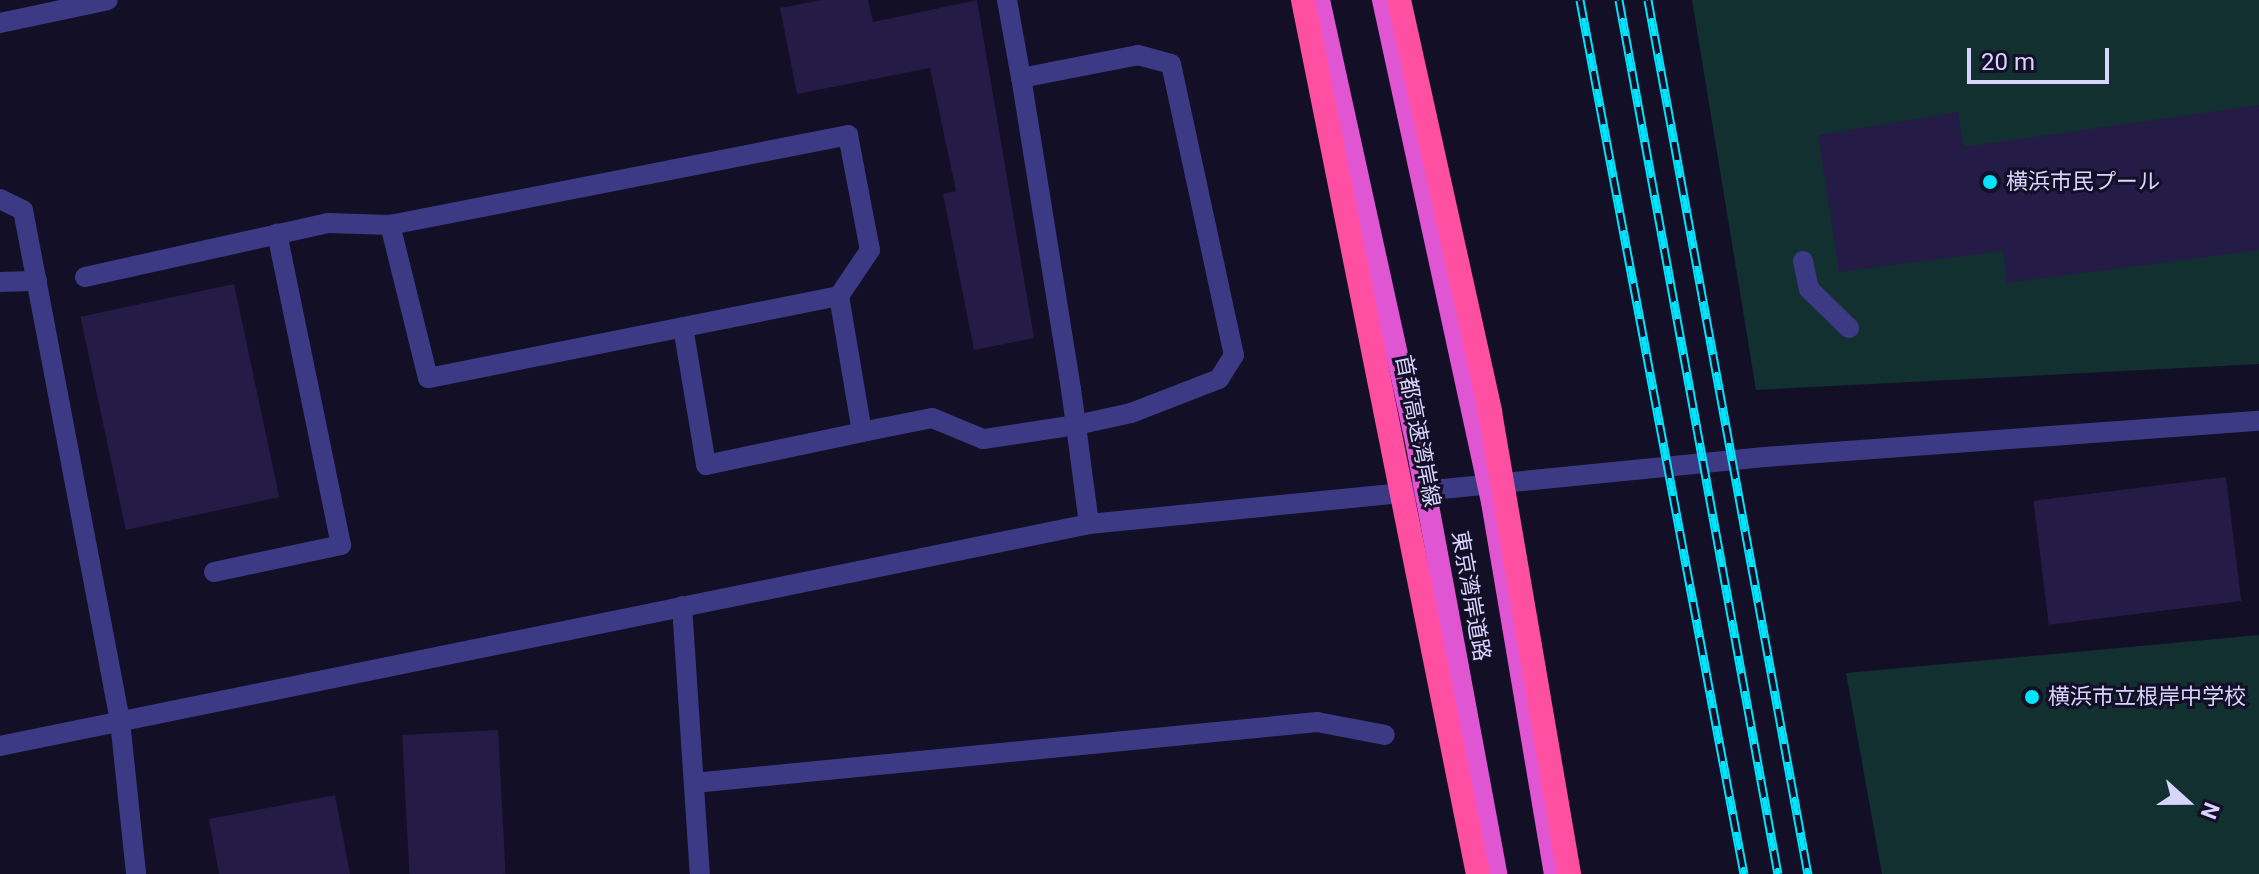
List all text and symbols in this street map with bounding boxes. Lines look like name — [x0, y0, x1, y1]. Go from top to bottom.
scale bar — [1971, 32, 2113, 82]
text: 20 m — [1981, 48, 2035, 76]
place label: 横浜市民プール — [2006, 169, 2160, 195]
marker: 横浜市民プール — [1981, 173, 1999, 191]
street label: 首都高速湾岸線 — [1390, 353, 1446, 509]
street label: 東京湾岸道路 — [1447, 529, 1495, 663]
place label: 横浜市立根岸中学校 — [2048, 684, 2246, 710]
marker: 横浜市立根岸中学校 — [2023, 688, 2041, 706]
north arrow — [2147, 762, 2227, 842]
text: N — [2195, 799, 2224, 823]

